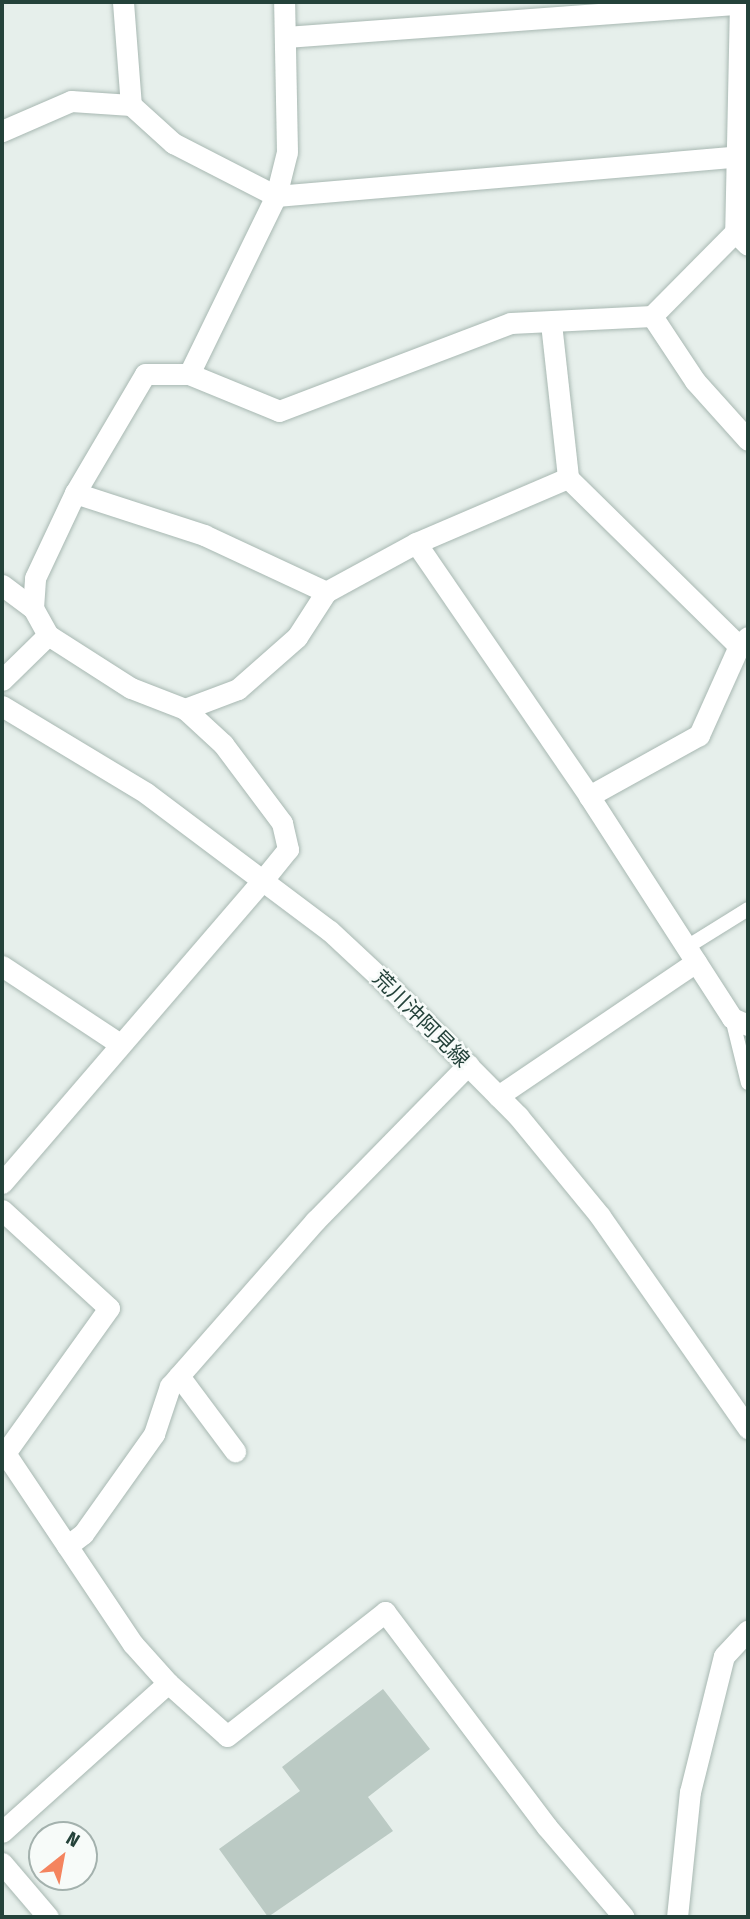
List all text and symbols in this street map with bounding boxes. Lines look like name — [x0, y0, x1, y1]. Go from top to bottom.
street label: 荒川沖阿見線 — [368, 966, 474, 1072]
north arrow — [28, 1821, 98, 1891]
text: N — [62, 1826, 84, 1852]

